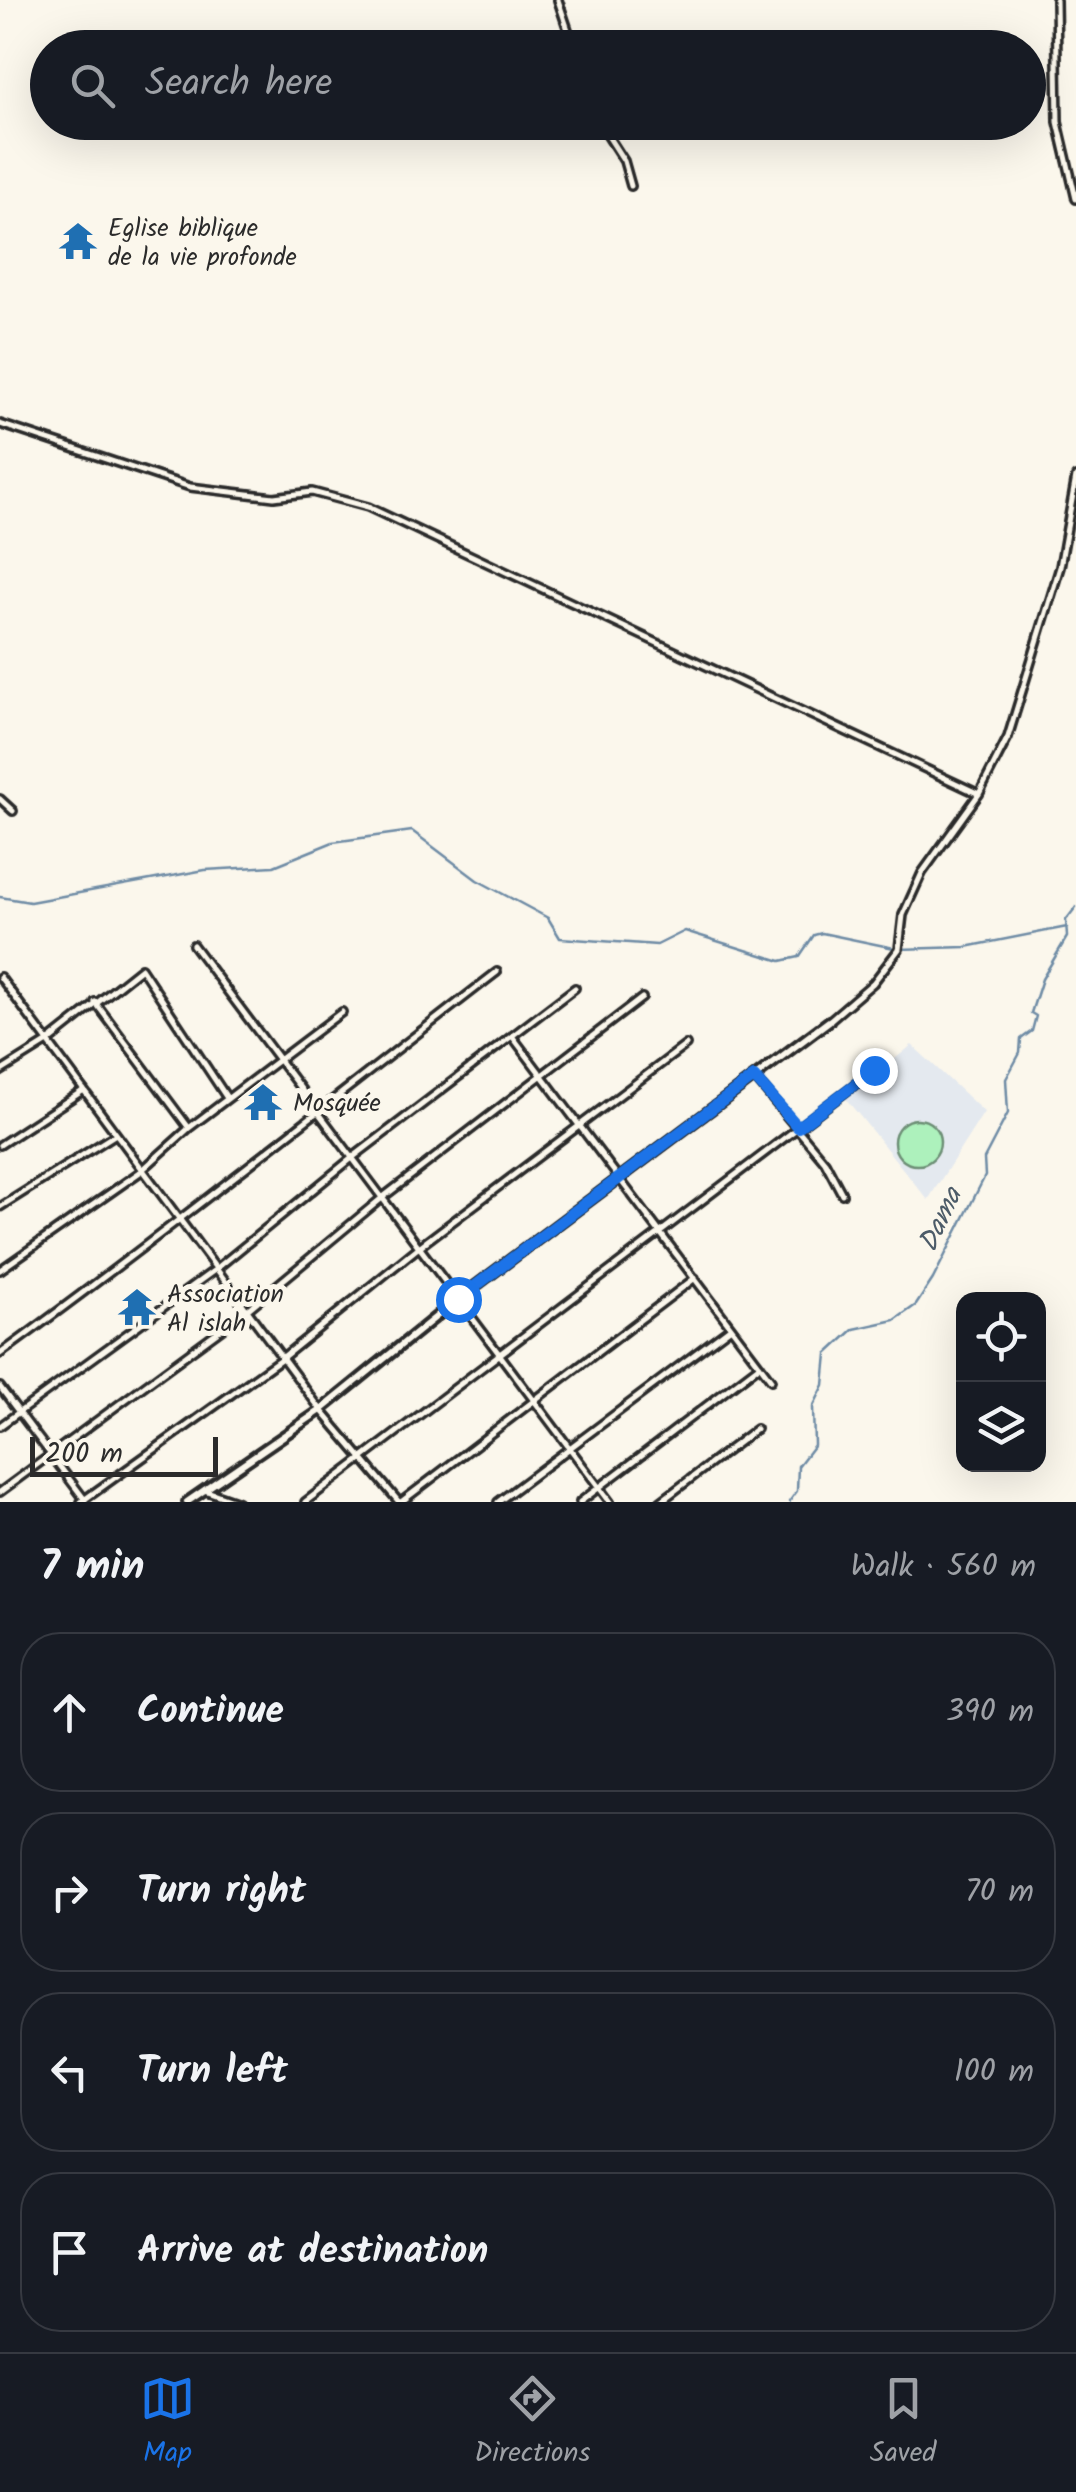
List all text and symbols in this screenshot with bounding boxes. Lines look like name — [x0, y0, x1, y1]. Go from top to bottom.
search box — [30, 30, 1046, 140]
text: Search here — [145, 55, 332, 115]
icon: search — [65, 58, 120, 113]
place label: Eglise biblique de la vie profonde — [108, 209, 297, 278]
temple icon: Eglise biblique de la vie profonde — [57, 220, 99, 262]
route end — [852, 1048, 898, 1094]
temple icon: Mosquée — [242, 1081, 284, 1123]
place label: Mosquée — [293, 1084, 381, 1124]
water label: Dama — [907, 1179, 977, 1260]
place label: Association Al islah — [167, 1275, 284, 1344]
route start — [436, 1277, 482, 1323]
temple icon: Association Al islah — [116, 1286, 158, 1328]
map controls — [956, 1292, 1046, 1472]
button: locate — [956, 1292, 1046, 1382]
button: layers — [956, 1382, 1046, 1472]
scale bar — [30, 1432, 218, 1476]
text: 200 m — [45, 1432, 123, 1477]
text: 7 min — [40, 1534, 145, 1601]
text: Walk · 560 m — [851, 1542, 1036, 1593]
text: Continue — [137, 1682, 284, 1742]
icon: ahead — [42, 1685, 97, 1740]
text: 390 m — [946, 1687, 1034, 1738]
text: Turn right — [137, 1862, 306, 1922]
icon: right — [42, 1865, 97, 1920]
text: 70 m — [965, 1867, 1034, 1918]
text: Turn left — [137, 2042, 288, 2102]
icon: left — [42, 2045, 97, 2100]
text: 100 m — [954, 2047, 1034, 2098]
text: Arrive at destination — [137, 2222, 488, 2282]
icon: arrive — [42, 2225, 97, 2280]
tab: Map — [140, 2371, 195, 2476]
tab: Directions — [474, 2371, 590, 2476]
tab: Saved — [870, 2371, 936, 2476]

